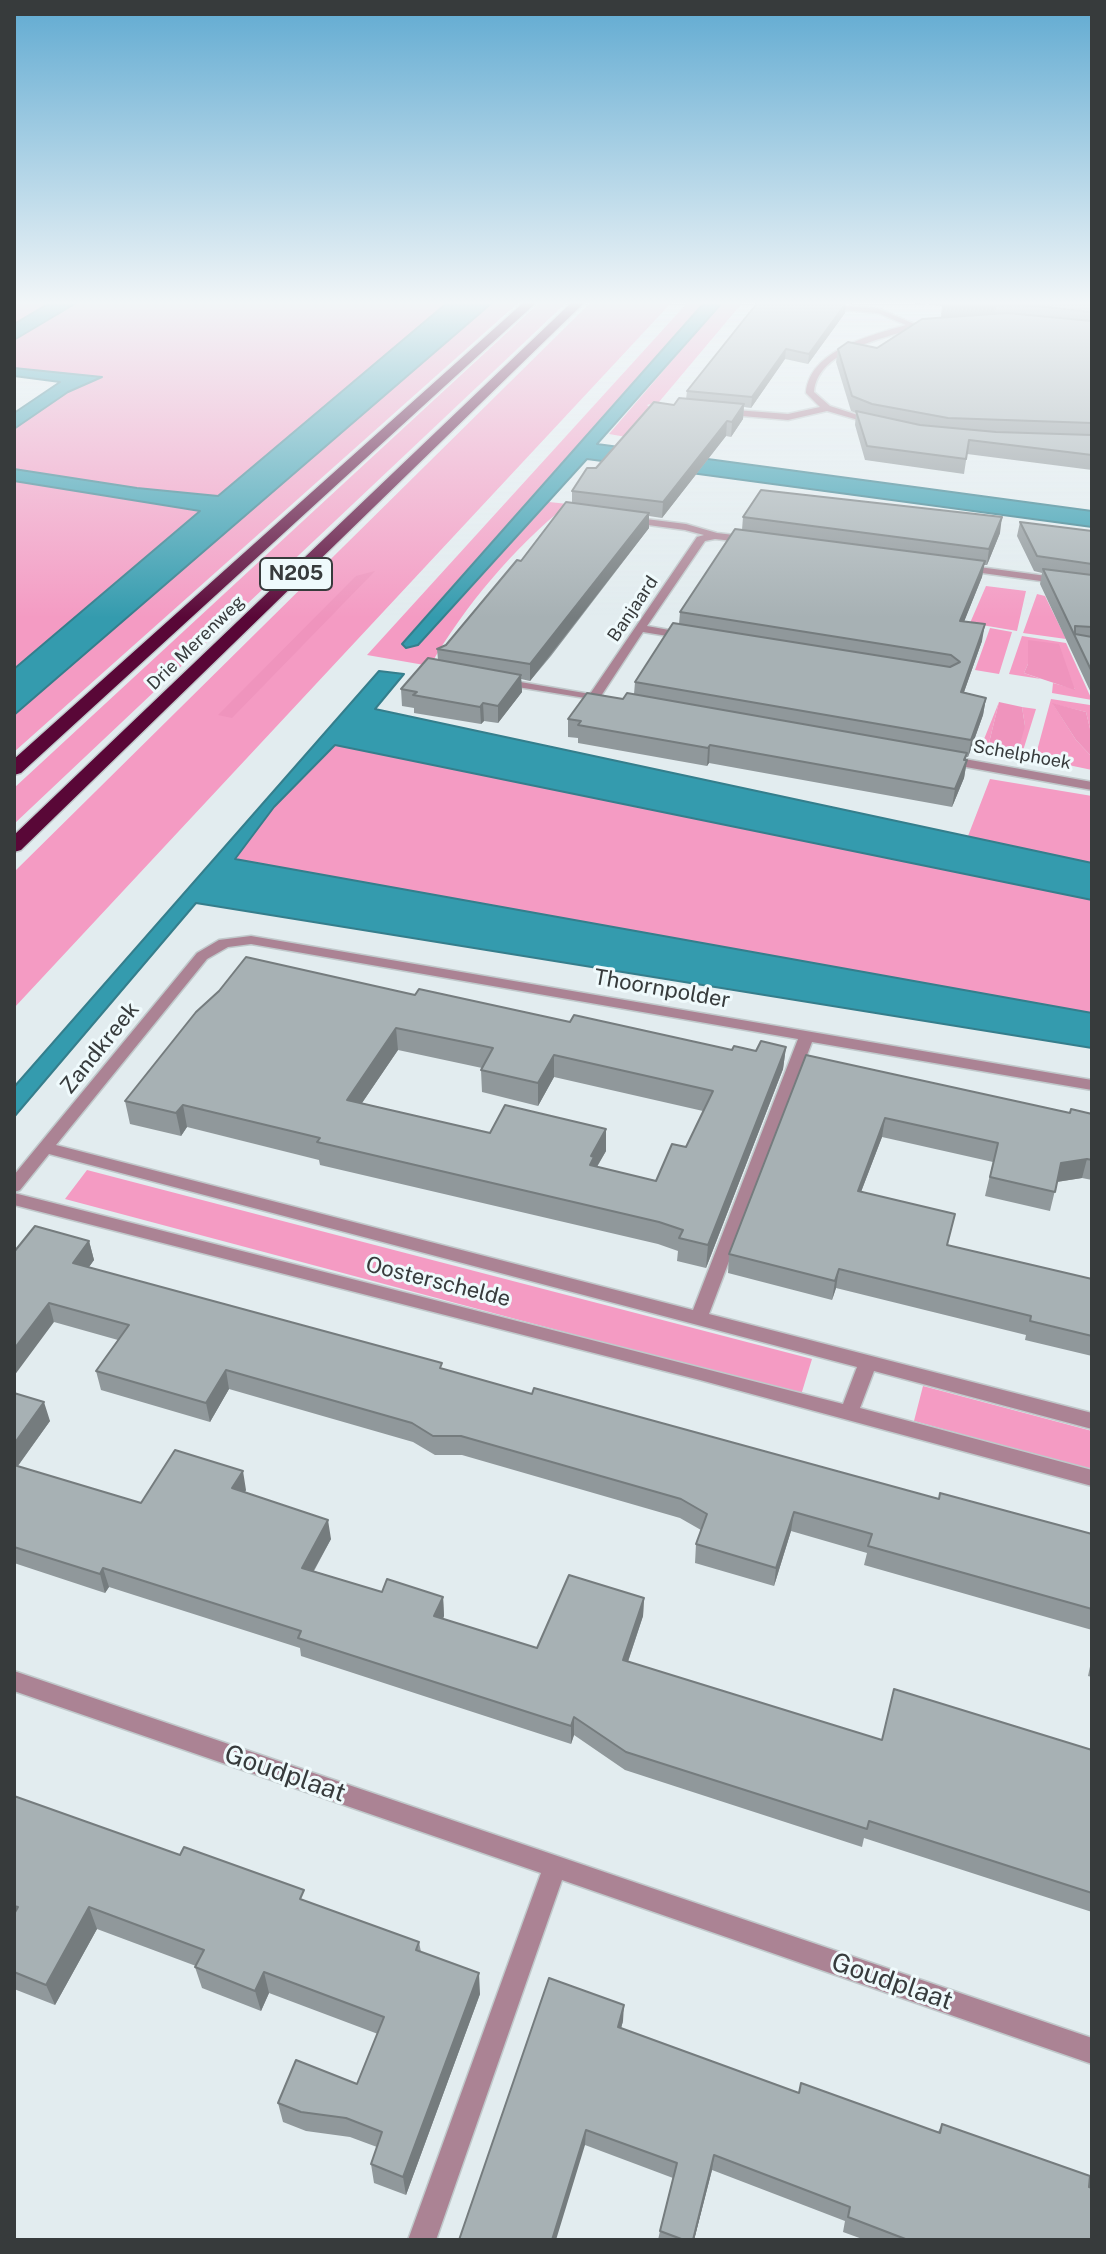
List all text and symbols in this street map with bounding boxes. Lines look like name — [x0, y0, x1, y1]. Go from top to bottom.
road number: N205 — [260, 558, 332, 590]
street label: Banjaard — [603, 572, 663, 646]
street label: Drie Merenweg — [143, 591, 249, 695]
street label: Schelphoek — [971, 736, 1073, 774]
street label: Thoornpolder — [592, 964, 732, 1014]
street label: Zandkreek — [55, 997, 145, 1099]
street label: Oosterschelde — [363, 1251, 513, 1313]
street label: Goudplaat — [220, 1739, 350, 1809]
street label: Goudplaat — [827, 1947, 957, 2017]

